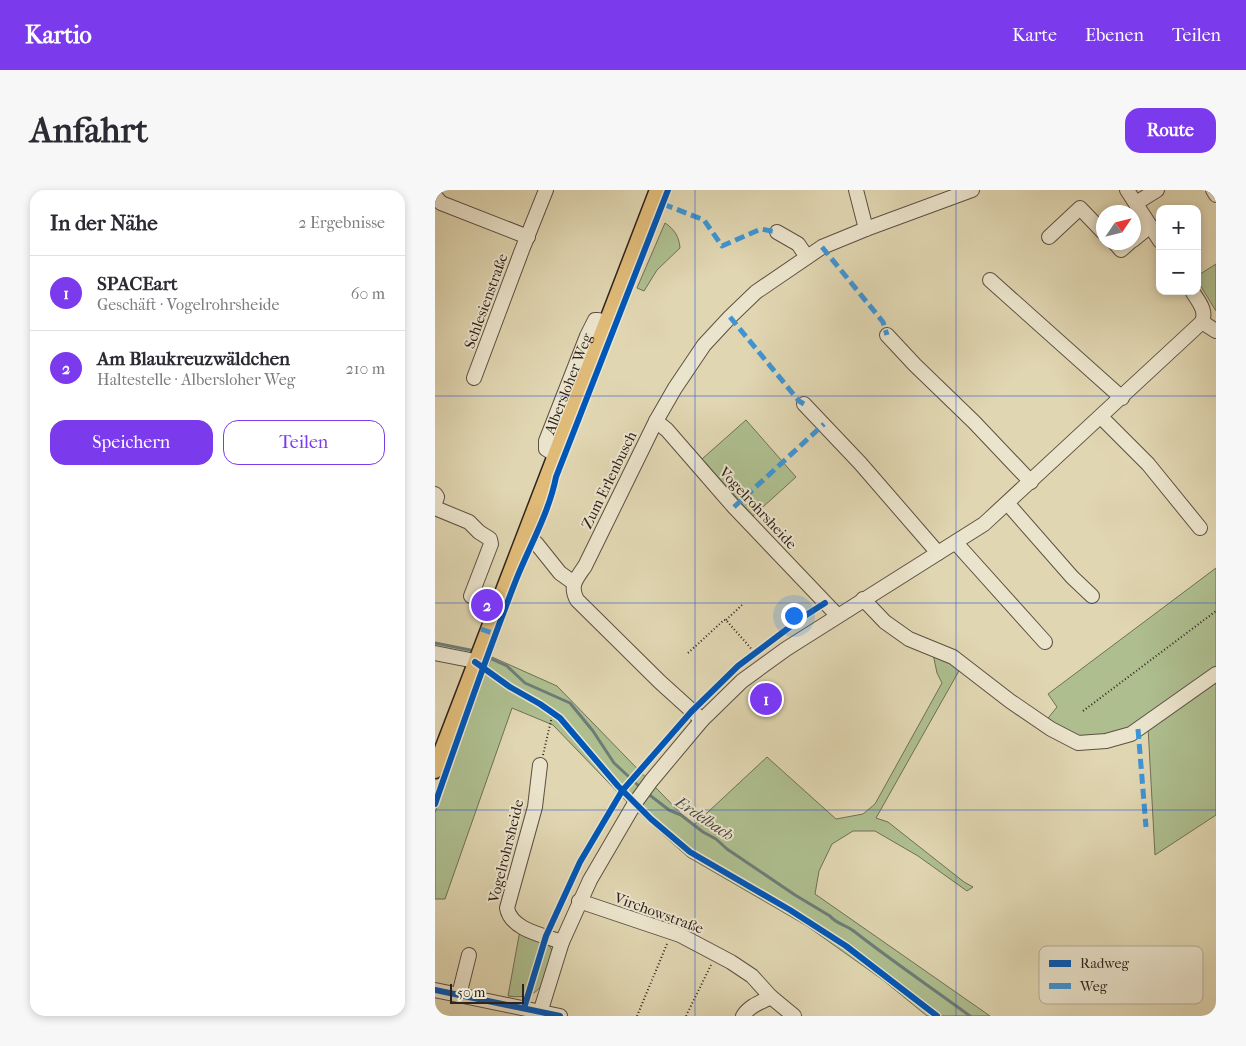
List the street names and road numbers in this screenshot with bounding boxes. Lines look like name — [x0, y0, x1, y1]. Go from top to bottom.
street label: Schlesienstraße — [460, 250, 512, 351]
street label: Albersloher Weg — [540, 330, 597, 438]
street label: Zum Erlenbusch — [578, 428, 641, 532]
street label: Vogelrohrsheide — [715, 462, 801, 553]
street label: Vogelrohrsheide — [484, 797, 528, 905]
street label: Virchowstraße — [611, 888, 707, 938]

